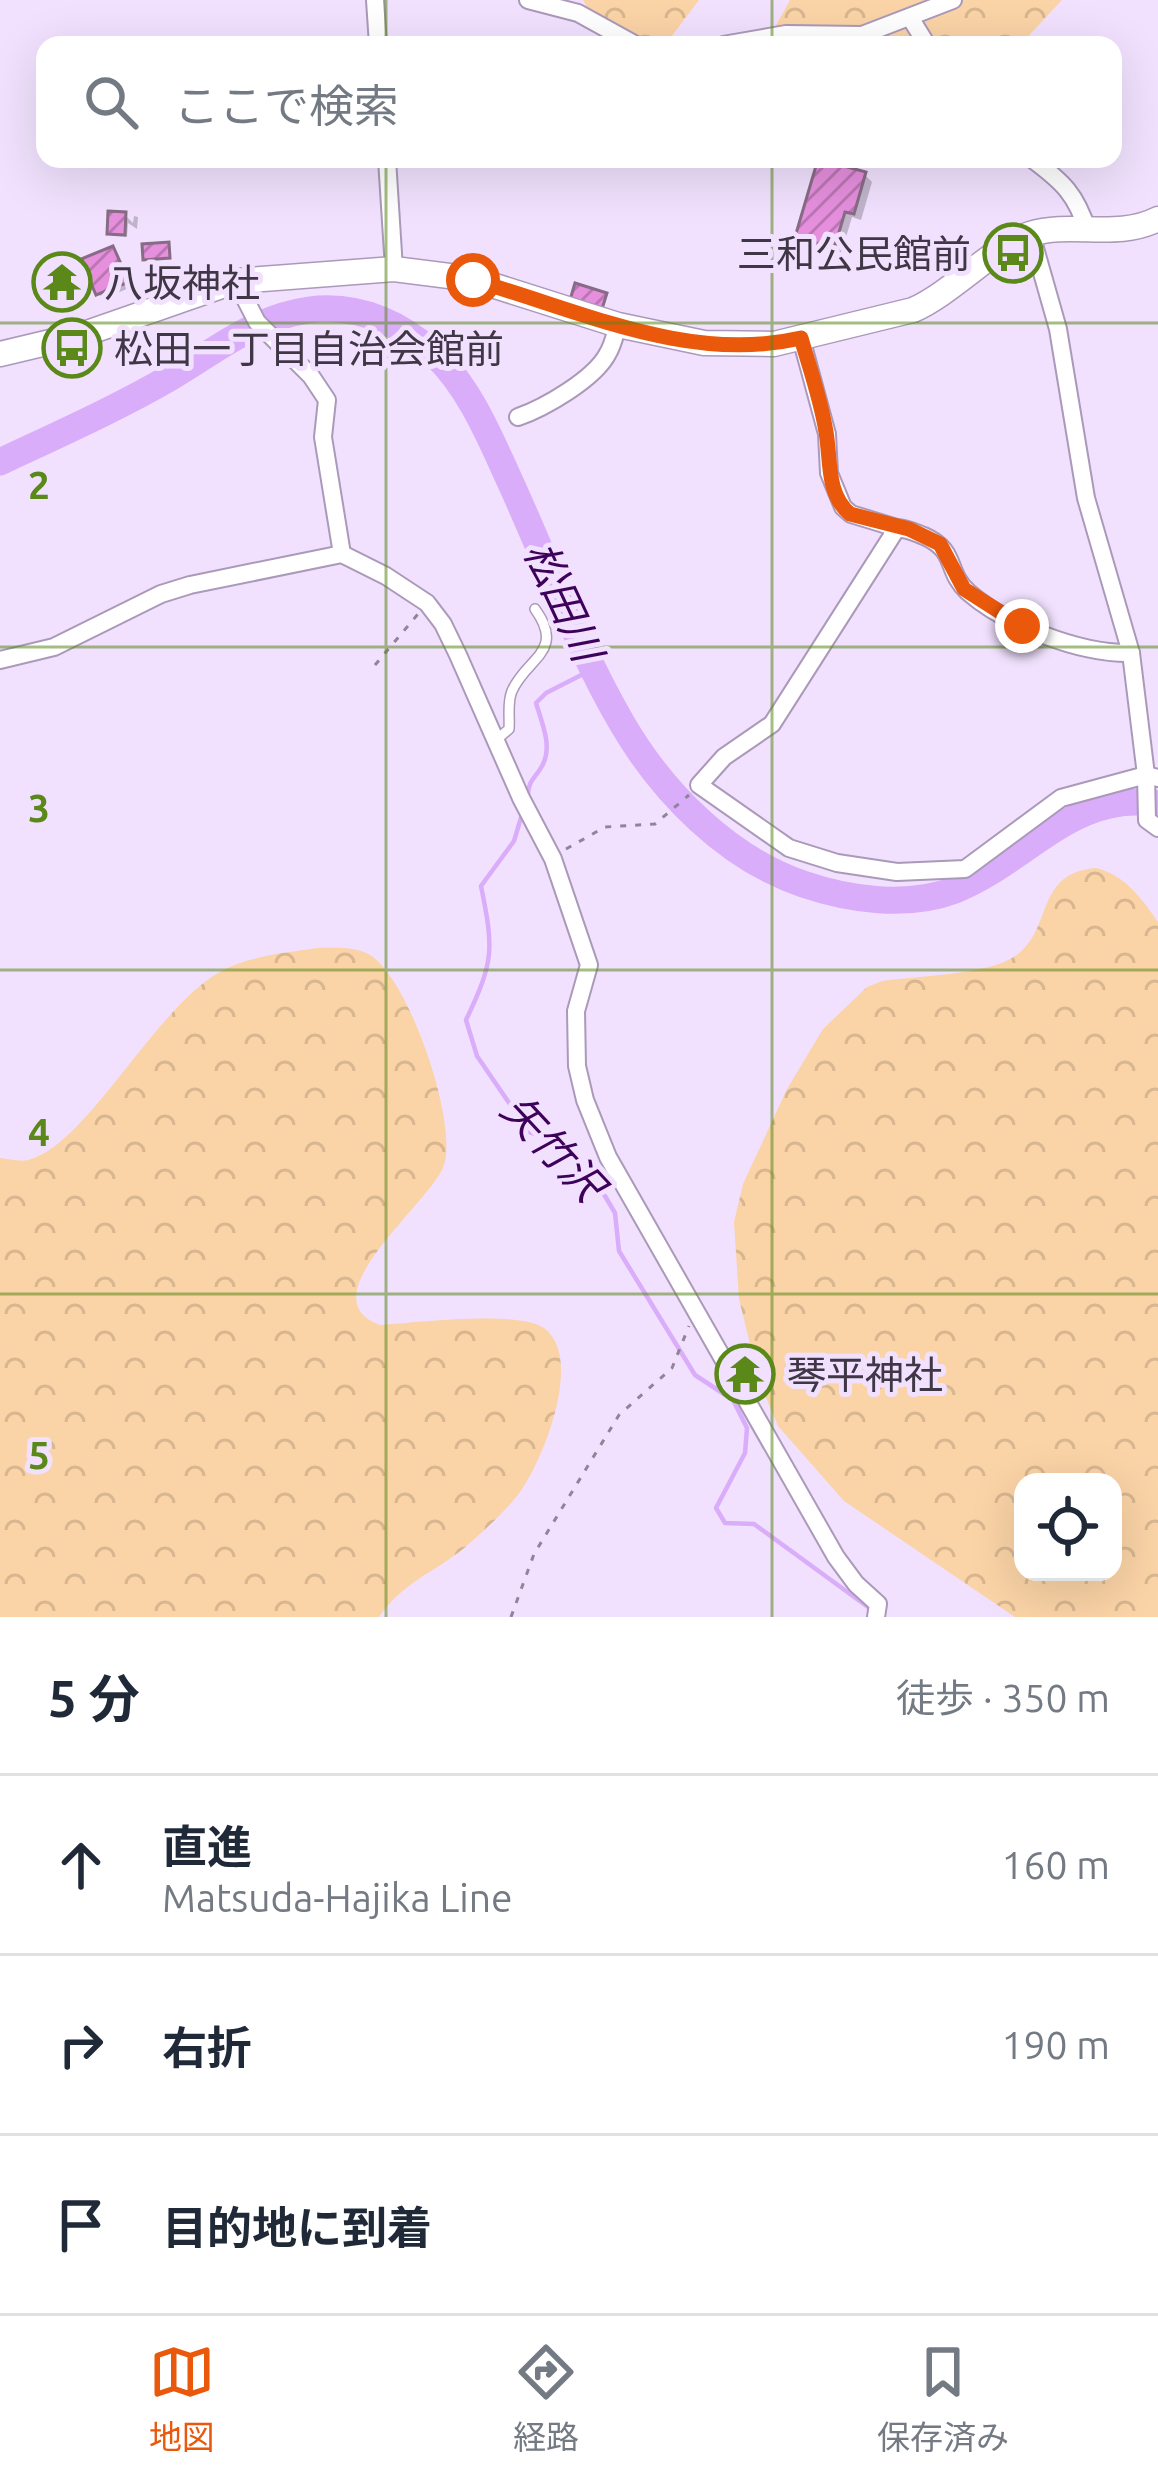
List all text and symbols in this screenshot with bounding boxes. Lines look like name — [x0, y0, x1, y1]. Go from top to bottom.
search box — [36, 36, 1122, 168]
icon: search — [78, 69, 144, 135]
text: ここで検索 — [174, 80, 399, 131]
bus stop icon: 三和公民館前 — [982, 222, 1044, 284]
place label: 三和公民館前 — [737, 232, 971, 275]
temple icon: 八坂神社 — [31, 251, 93, 313]
route start — [446, 253, 500, 307]
place label: 八坂神社 — [104, 261, 260, 304]
bus stop icon: 松田一丁目自治会館前 — [41, 317, 103, 379]
place label: 松田一丁目自治会館前 — [114, 327, 504, 370]
text: 2 — [28, 463, 50, 506]
water label: 松田川 — [516, 534, 614, 672]
route end — [995, 599, 1049, 653]
text: 3 — [28, 786, 50, 829]
water label: 矢竹沢 — [493, 1085, 617, 1213]
text: 4 — [28, 1110, 50, 1153]
temple icon: 琴平神社 — [714, 1343, 776, 1405]
place label: 琴平神社 — [787, 1353, 943, 1396]
text: 5 — [28, 1433, 50, 1476]
map controls — [1014, 1473, 1122, 1581]
button: locate — [1014, 1473, 1122, 1581]
text: 5 分 — [48, 1669, 140, 1727]
text: 徒歩 · 350 m — [896, 1676, 1110, 1719]
text: 直進 — [162, 1821, 252, 1872]
icon: ahead — [48, 1832, 114, 1898]
text: 160 m — [1001, 1843, 1110, 1886]
text: Matsuda-Hajika Line — [162, 1876, 513, 1919]
icon: right — [48, 2012, 114, 2078]
text: 右折 — [162, 2022, 252, 2073]
text: 190 m — [1001, 2023, 1110, 2066]
icon: arrive — [48, 2192, 114, 2258]
text: 目的地に到着 — [162, 2202, 432, 2253]
tab: 地図 — [149, 2339, 215, 2459]
tab: 経路 — [513, 2339, 579, 2459]
tab: 保存済み — [877, 2339, 1009, 2459]

